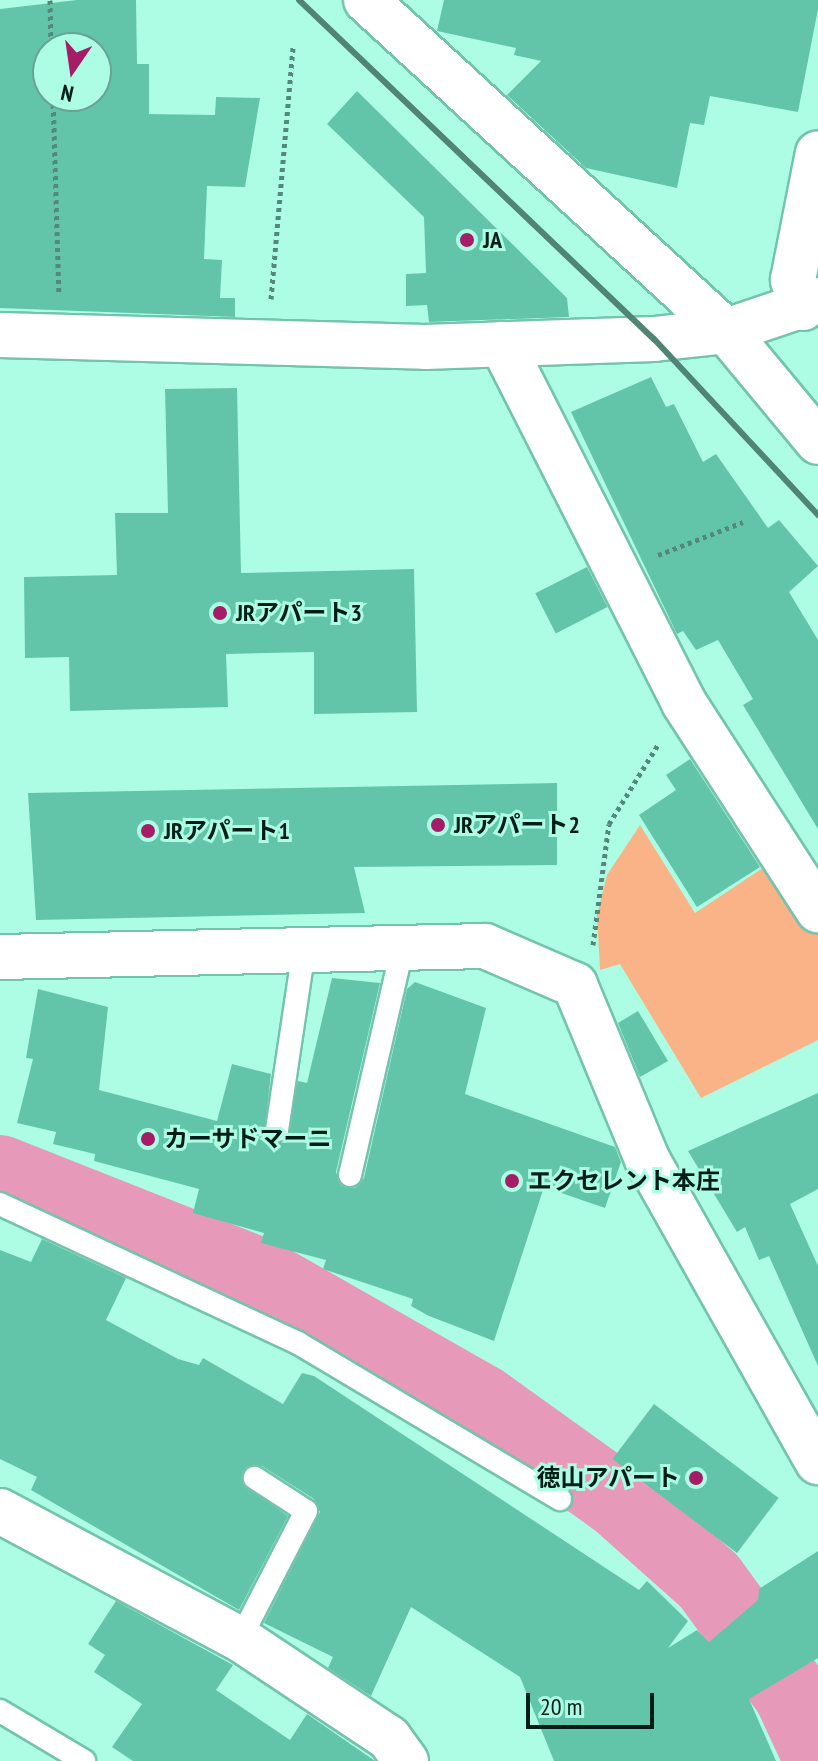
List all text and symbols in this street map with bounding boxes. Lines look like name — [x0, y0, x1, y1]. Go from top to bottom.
north arrow — [32, 32, 112, 112]
text: N — [58, 78, 76, 108]
place label: JA — [483, 226, 502, 254]
marker: JA — [458, 231, 476, 249]
place label: JRアパート3 — [236, 599, 362, 627]
marker: JRアパート3 — [211, 604, 229, 622]
place label: JRアパート2 — [454, 811, 580, 839]
marker: JRアパート2 — [429, 816, 447, 834]
place label: JRアパート1 — [164, 817, 290, 845]
marker: JRアパート1 — [139, 822, 157, 840]
place label: カーサドマーニ — [164, 1125, 332, 1153]
marker: カーサドマーニ — [139, 1130, 157, 1148]
place label: エクセレント本庄 — [528, 1167, 720, 1195]
marker: エクセレント本庄 — [503, 1172, 521, 1190]
place label: 徳山アパート — [536, 1464, 680, 1492]
marker: 徳山アパート — [687, 1469, 705, 1487]
scale bar — [530, 1677, 658, 1727]
text: 20 m — [540, 1691, 582, 1722]

